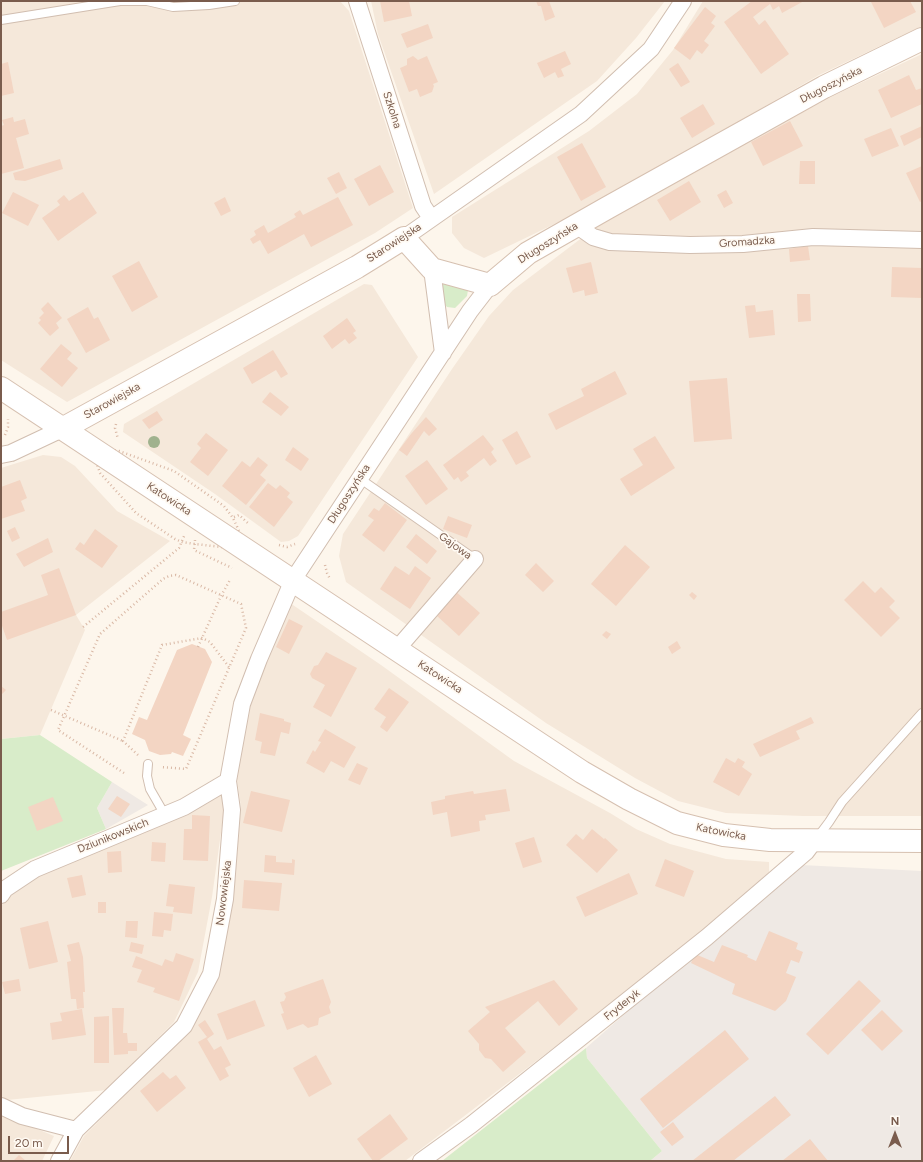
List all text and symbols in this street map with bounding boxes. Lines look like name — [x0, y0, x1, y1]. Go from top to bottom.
street label: Długoszyńska — [798, 64, 864, 106]
street label: Szkolna — [380, 90, 404, 130]
street label: Długoszyńska — [516, 219, 580, 267]
street label: Starowiejska — [364, 220, 424, 266]
street label: Gromadzka — [719, 233, 775, 251]
street label: Starowiejska — [81, 380, 143, 422]
street label: Długoszyńska — [325, 462, 373, 526]
street label: Katowicka — [144, 480, 194, 518]
street label: Gajowa — [436, 530, 474, 562]
street label: Katowicka — [415, 658, 465, 696]
street label: Dziunikowskich — [76, 816, 150, 856]
street label: Katowicka — [695, 821, 747, 843]
street label: Nowowiejska — [213, 860, 235, 926]
street label: Fryderyk — [601, 986, 643, 1024]
north arrow — [875, 1114, 915, 1154]
text: N — [891, 1115, 899, 1128]
scale bar — [10, 1128, 71, 1154]
text: 20 m — [15, 1136, 43, 1150]

